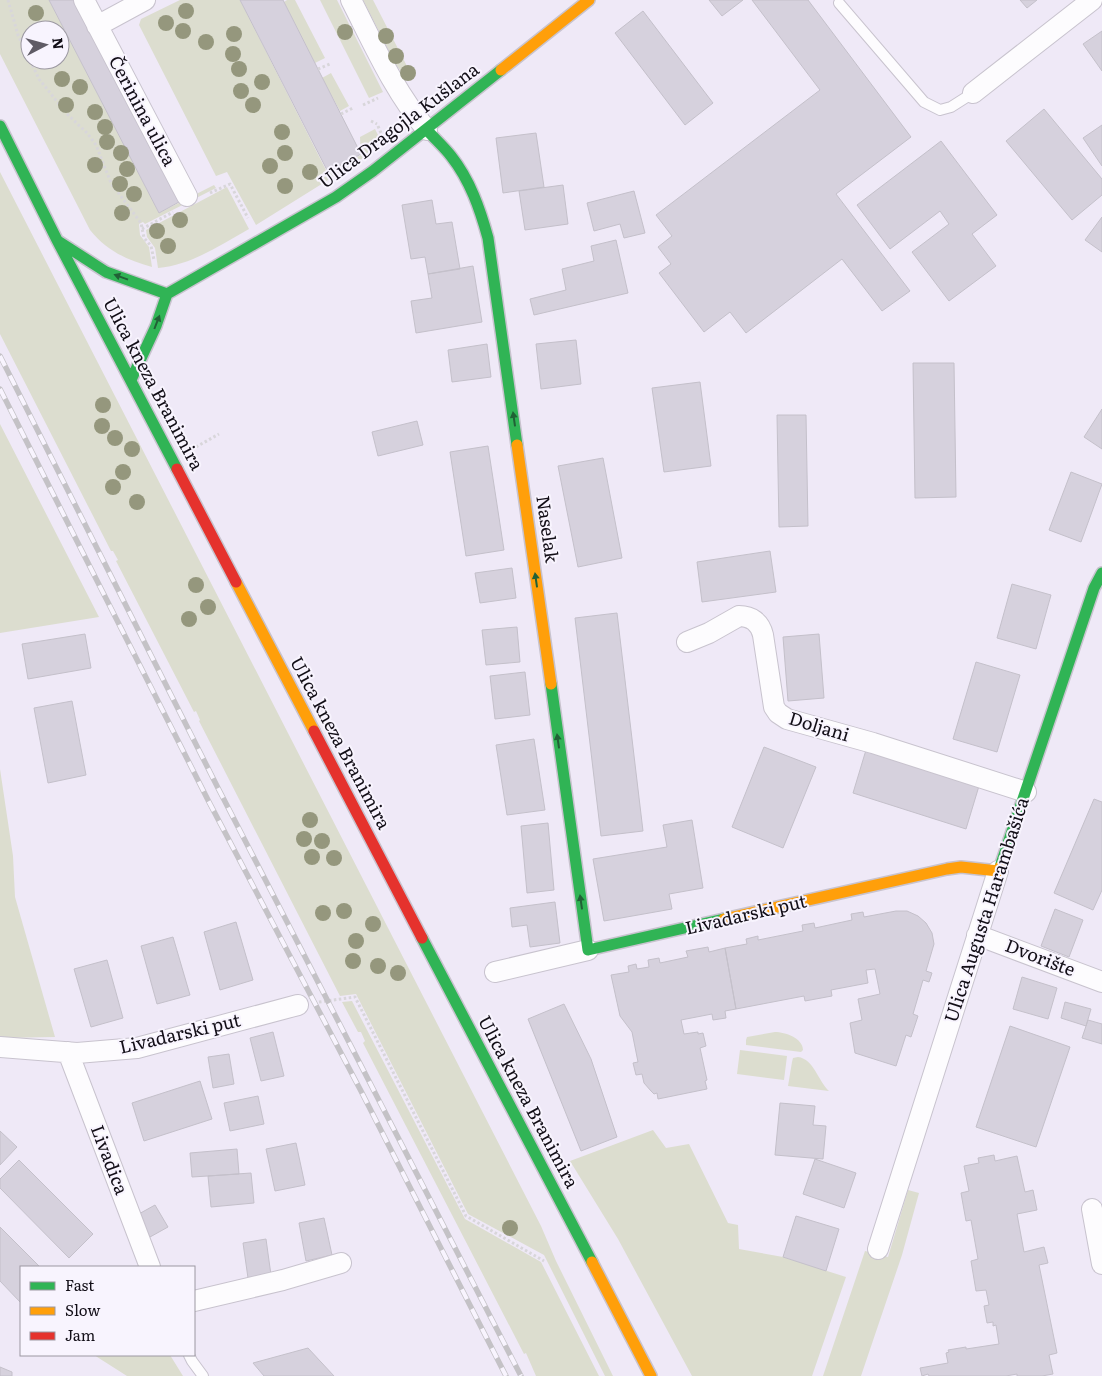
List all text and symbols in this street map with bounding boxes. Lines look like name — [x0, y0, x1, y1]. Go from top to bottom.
north arrow — [20, 20, 70, 70]
text: N — [48, 37, 70, 51]
street label: Čerinina ulica — [103, 50, 184, 171]
street label: Ulica Dragojla Kušlana — [312, 55, 484, 194]
one-way arrow — [114, 273, 129, 280]
street label: Ulica kneza Branimira — [97, 292, 212, 475]
one-way arrow — [153, 314, 161, 329]
one-way arrow — [509, 411, 517, 427]
street label: Naselak — [530, 493, 567, 565]
one-way arrow — [532, 571, 540, 587]
street label: Ulica kneza Branimira — [284, 651, 399, 834]
street label: Doljani — [786, 704, 853, 748]
one-way arrow — [554, 732, 562, 748]
street label: Ulica Augusta Harambašića — [936, 793, 1035, 1026]
street label: Livadarski put — [682, 886, 810, 941]
one-way arrow — [576, 893, 584, 909]
street label: Dvorište — [1002, 931, 1080, 982]
street label: Livadarski put — [116, 1005, 244, 1060]
street label: Ulica kneza Branimira — [472, 1010, 587, 1193]
street label: Livadica — [85, 1121, 136, 1198]
legend — [20, 1266, 195, 1356]
text: Fast — [65, 1273, 94, 1296]
text: Slow — [65, 1298, 100, 1321]
text: Jam — [65, 1323, 96, 1346]

